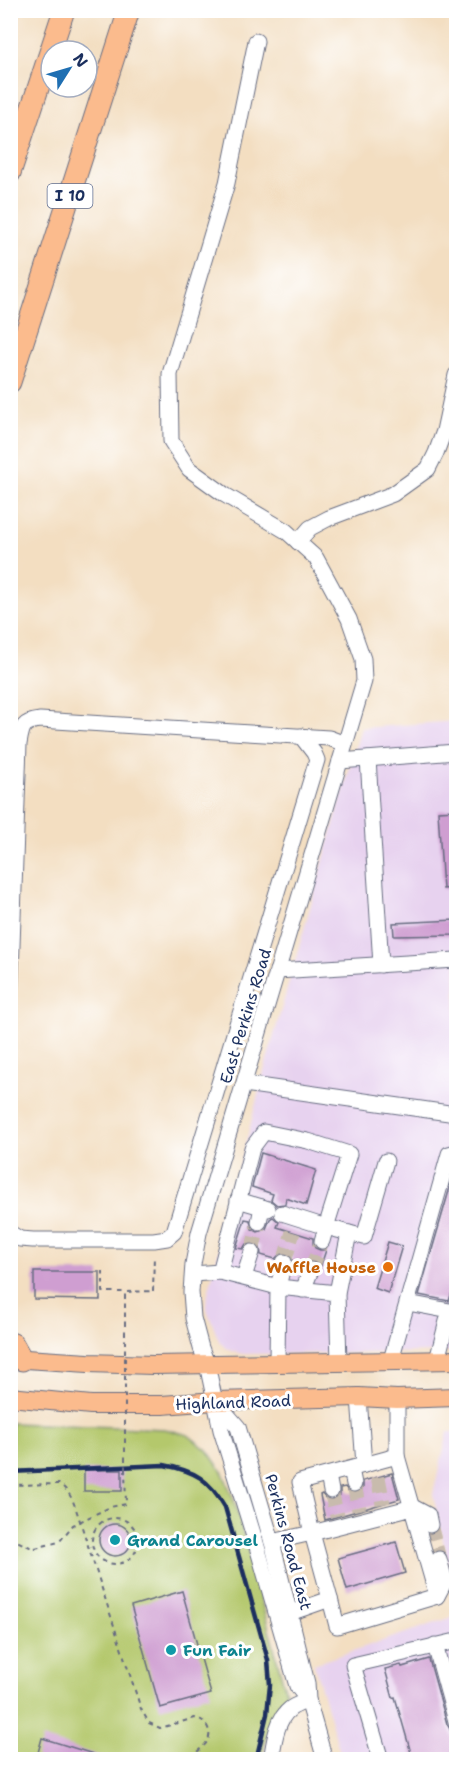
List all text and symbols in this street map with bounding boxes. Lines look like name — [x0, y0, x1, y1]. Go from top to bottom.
north arrow — [39, 39, 99, 99]
text: N — [68, 49, 93, 72]
road number: I 10 — [48, 184, 92, 208]
street label: East Perkins Road — [215, 946, 276, 1086]
place label: Waffle House — [266, 1257, 376, 1278]
marker: Waffle House — [381, 1260, 395, 1274]
street label: Highland Road — [175, 1390, 291, 1415]
street label: Perkins Road East — [260, 1472, 317, 1613]
place label: Grand Carousel — [127, 1530, 259, 1551]
marker: Grand Carousel — [108, 1533, 122, 1547]
place label: Fun Fair — [183, 1640, 252, 1661]
marker: Fun Fair — [164, 1643, 178, 1657]

